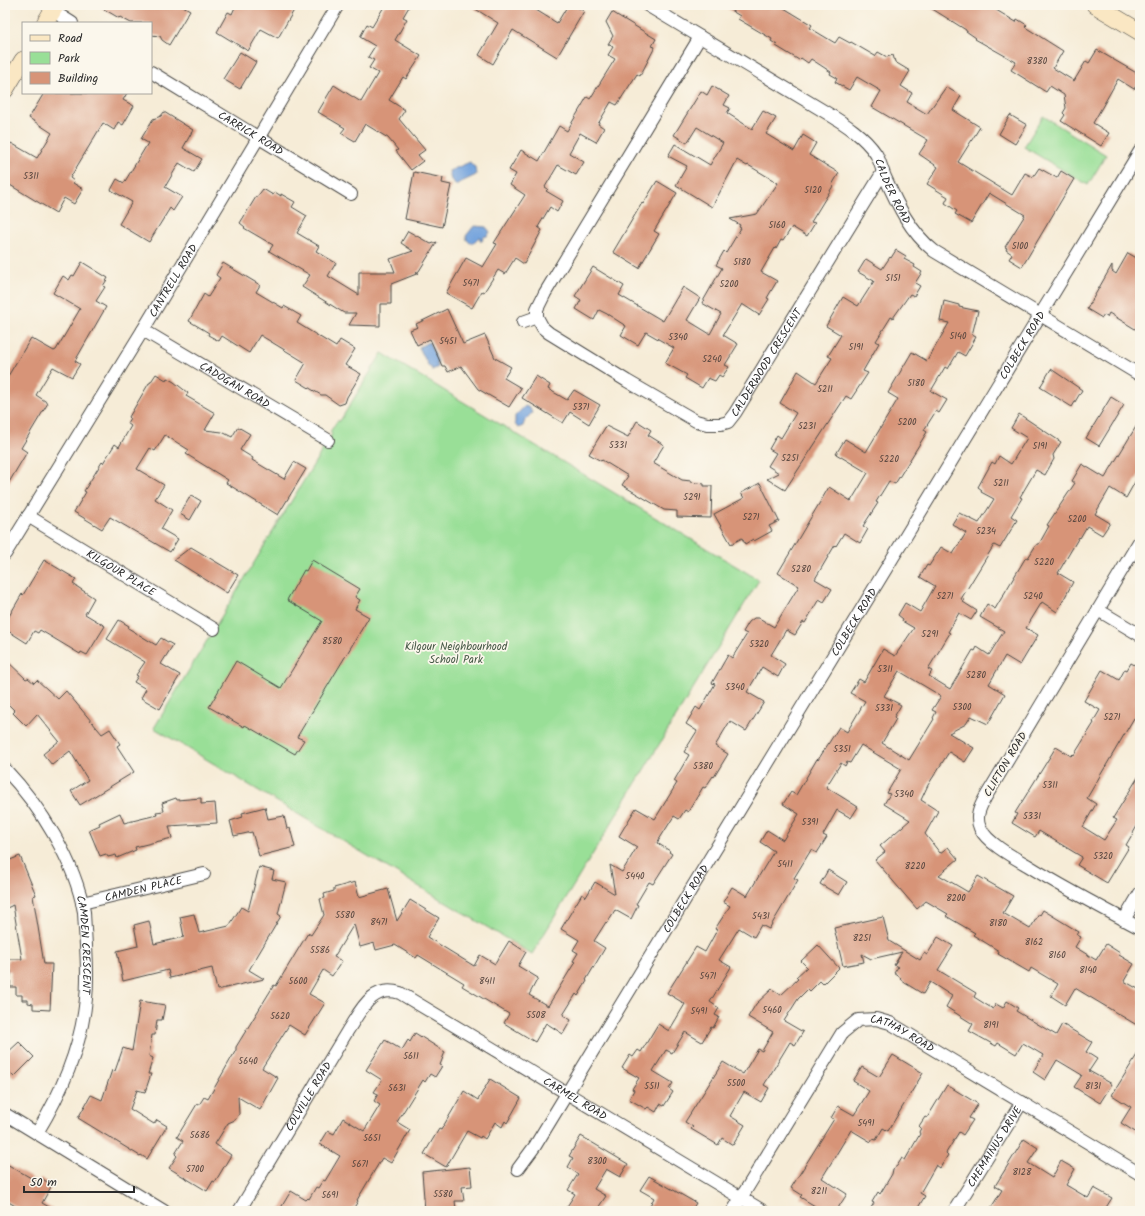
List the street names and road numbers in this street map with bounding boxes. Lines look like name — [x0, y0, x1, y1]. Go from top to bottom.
street label: CARRICK ROAD — [214, 107, 287, 161]
street label: CALDER ROAD — [869, 156, 915, 228]
street label: CANTRELL ROAD — [145, 241, 203, 321]
street label: CALDERWOOD CRESCENT — [727, 304, 808, 421]
street label: COLBECK ROAD — [995, 308, 1051, 383]
street label: CADOGAN ROAD — [196, 358, 273, 414]
street label: KILGOUR PLACE — [82, 545, 159, 602]
street label: COLBECK ROAD — [827, 585, 882, 660]
street label: CLIFTON ROAD — [979, 729, 1032, 801]
street label: COLBECK ROAD — [658, 862, 714, 937]
street label: CAMDEN PLACE — [103, 871, 185, 907]
street label: CAMDEN CRESCENT — [71, 894, 95, 996]
street label: CATHAY ROAD — [870, 1011, 937, 1058]
street label: COLVILLE ROAD — [281, 1058, 337, 1135]
street label: CARMEL ROAD — [539, 1073, 610, 1125]
street label: CHEMAINUS DRIVE — [963, 1102, 1028, 1191]

